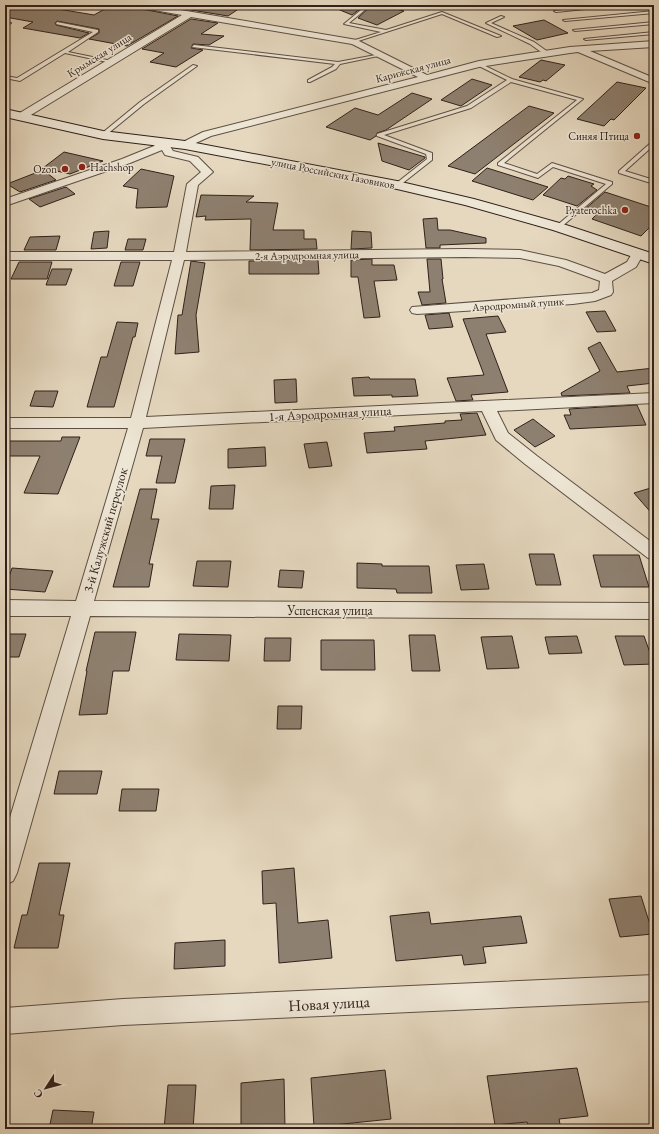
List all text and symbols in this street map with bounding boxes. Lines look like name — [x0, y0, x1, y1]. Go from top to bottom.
street label: Крымская улица — [64, 29, 134, 80]
street label: Карижская улица — [374, 52, 453, 86]
place label: Синяя Птица — [568, 129, 630, 143]
marker: Синяя Птица — [632, 131, 642, 141]
street label: улица Российских Газовиков — [270, 154, 396, 192]
place label: Hachshop — [90, 160, 134, 174]
place label: Ozon — [33, 162, 57, 176]
marker: Hachshop — [77, 162, 87, 172]
marker: Ozon — [60, 164, 70, 174]
place label: Pyaterochka — [565, 203, 618, 217]
marker: Pyaterochka — [620, 205, 630, 215]
street label: 2-я Аэродромная улица — [255, 247, 360, 263]
street label: Аэродромный тупик — [470, 294, 565, 314]
street label: 1-я Аэродромная улица — [268, 402, 393, 425]
street label: 3-й Калужский переулок — [80, 465, 132, 595]
street label: Успенская улица — [286, 602, 374, 619]
street label: Новая улица — [288, 991, 371, 1016]
north arrow — [26, 1068, 66, 1108]
text: С — [30, 1086, 46, 1101]

